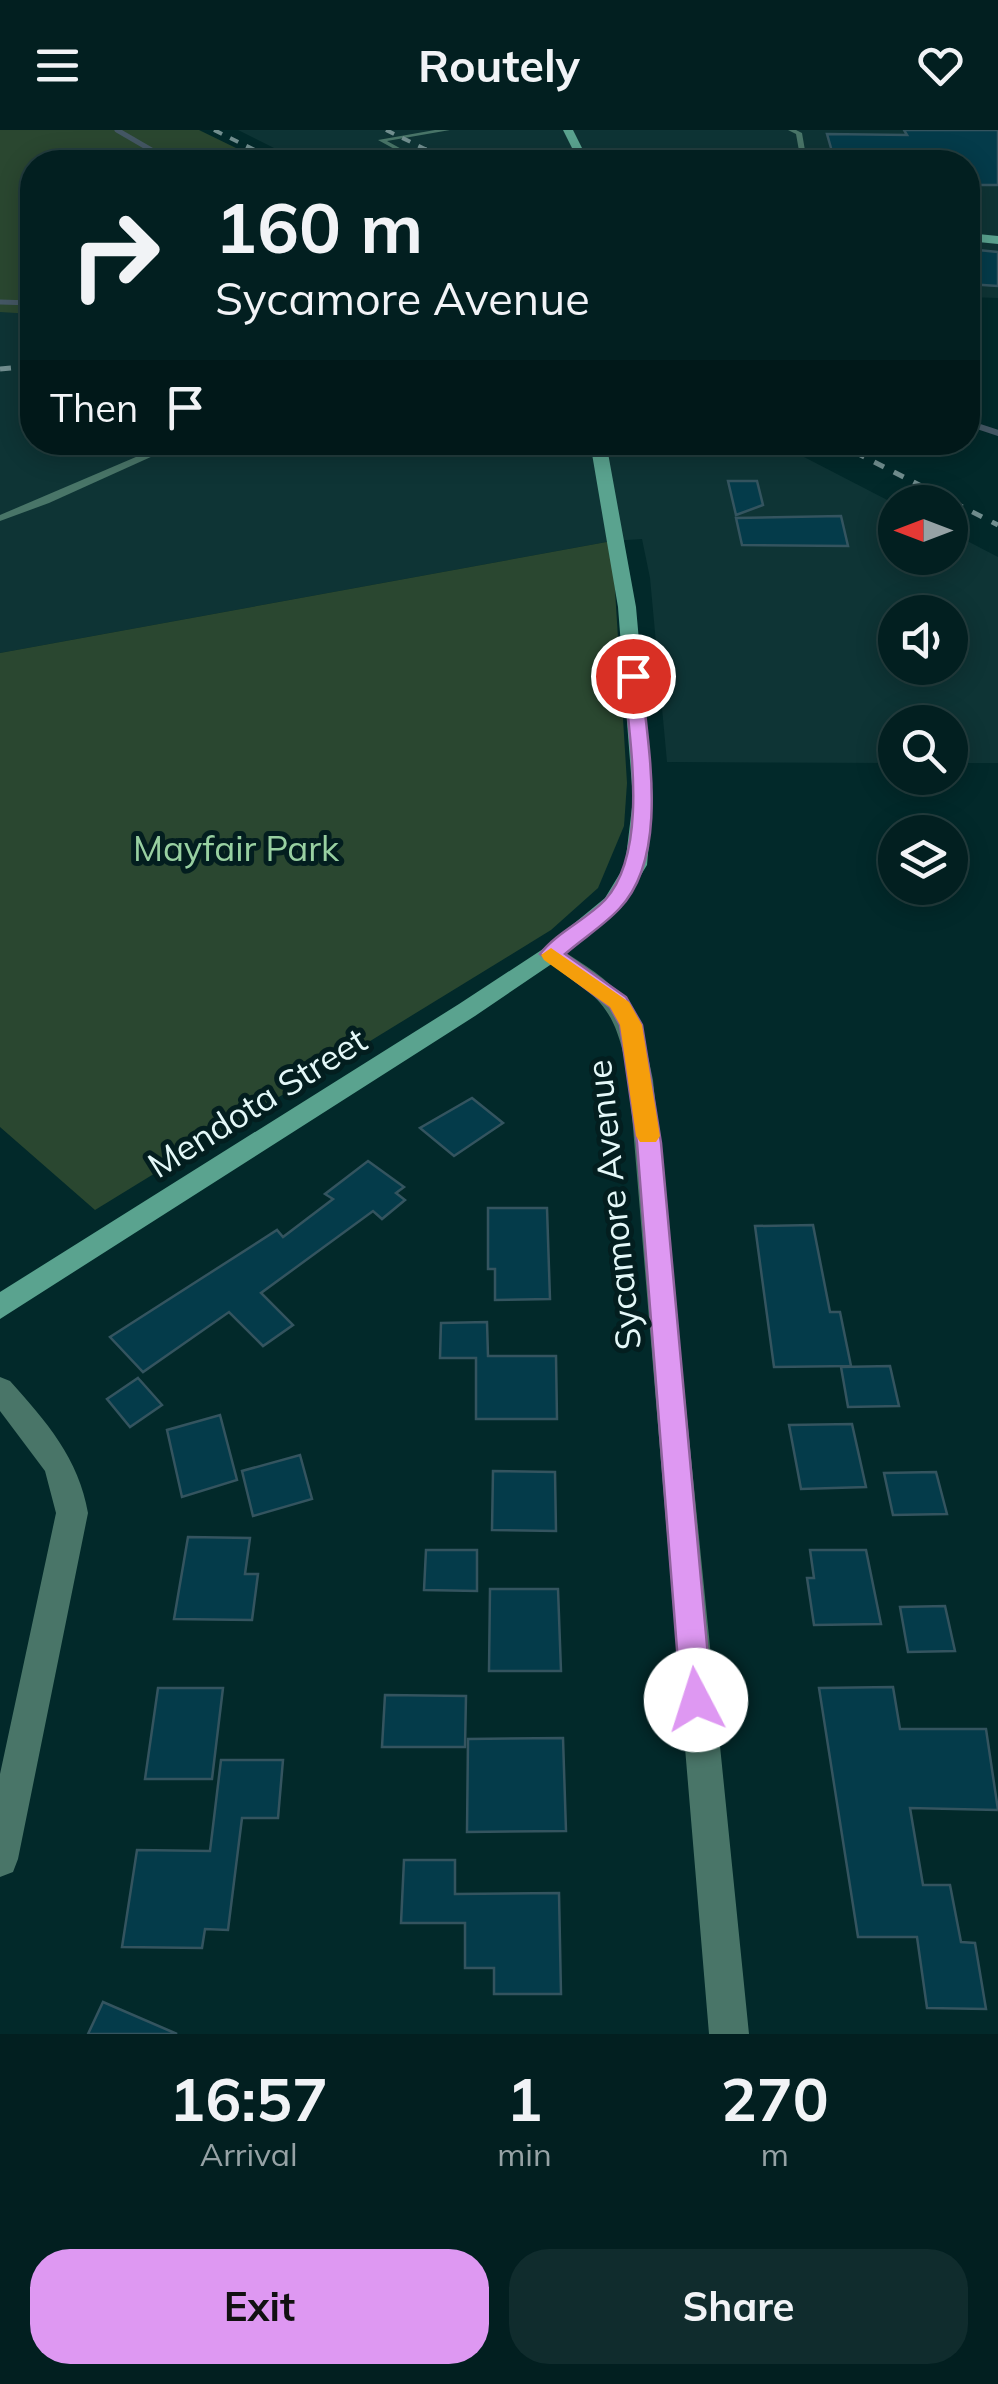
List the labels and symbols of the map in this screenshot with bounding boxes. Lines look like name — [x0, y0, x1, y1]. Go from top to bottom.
north arrow — [878, 485, 968, 575]
pin — [591, 634, 676, 719]
park label: Mayfair Park — [133, 826, 340, 870]
street label: Mendota Street — [140, 1017, 374, 1187]
street label: Sycamore Avenue — [576, 1058, 650, 1352]
position arrow — [644, 1648, 748, 1752]

